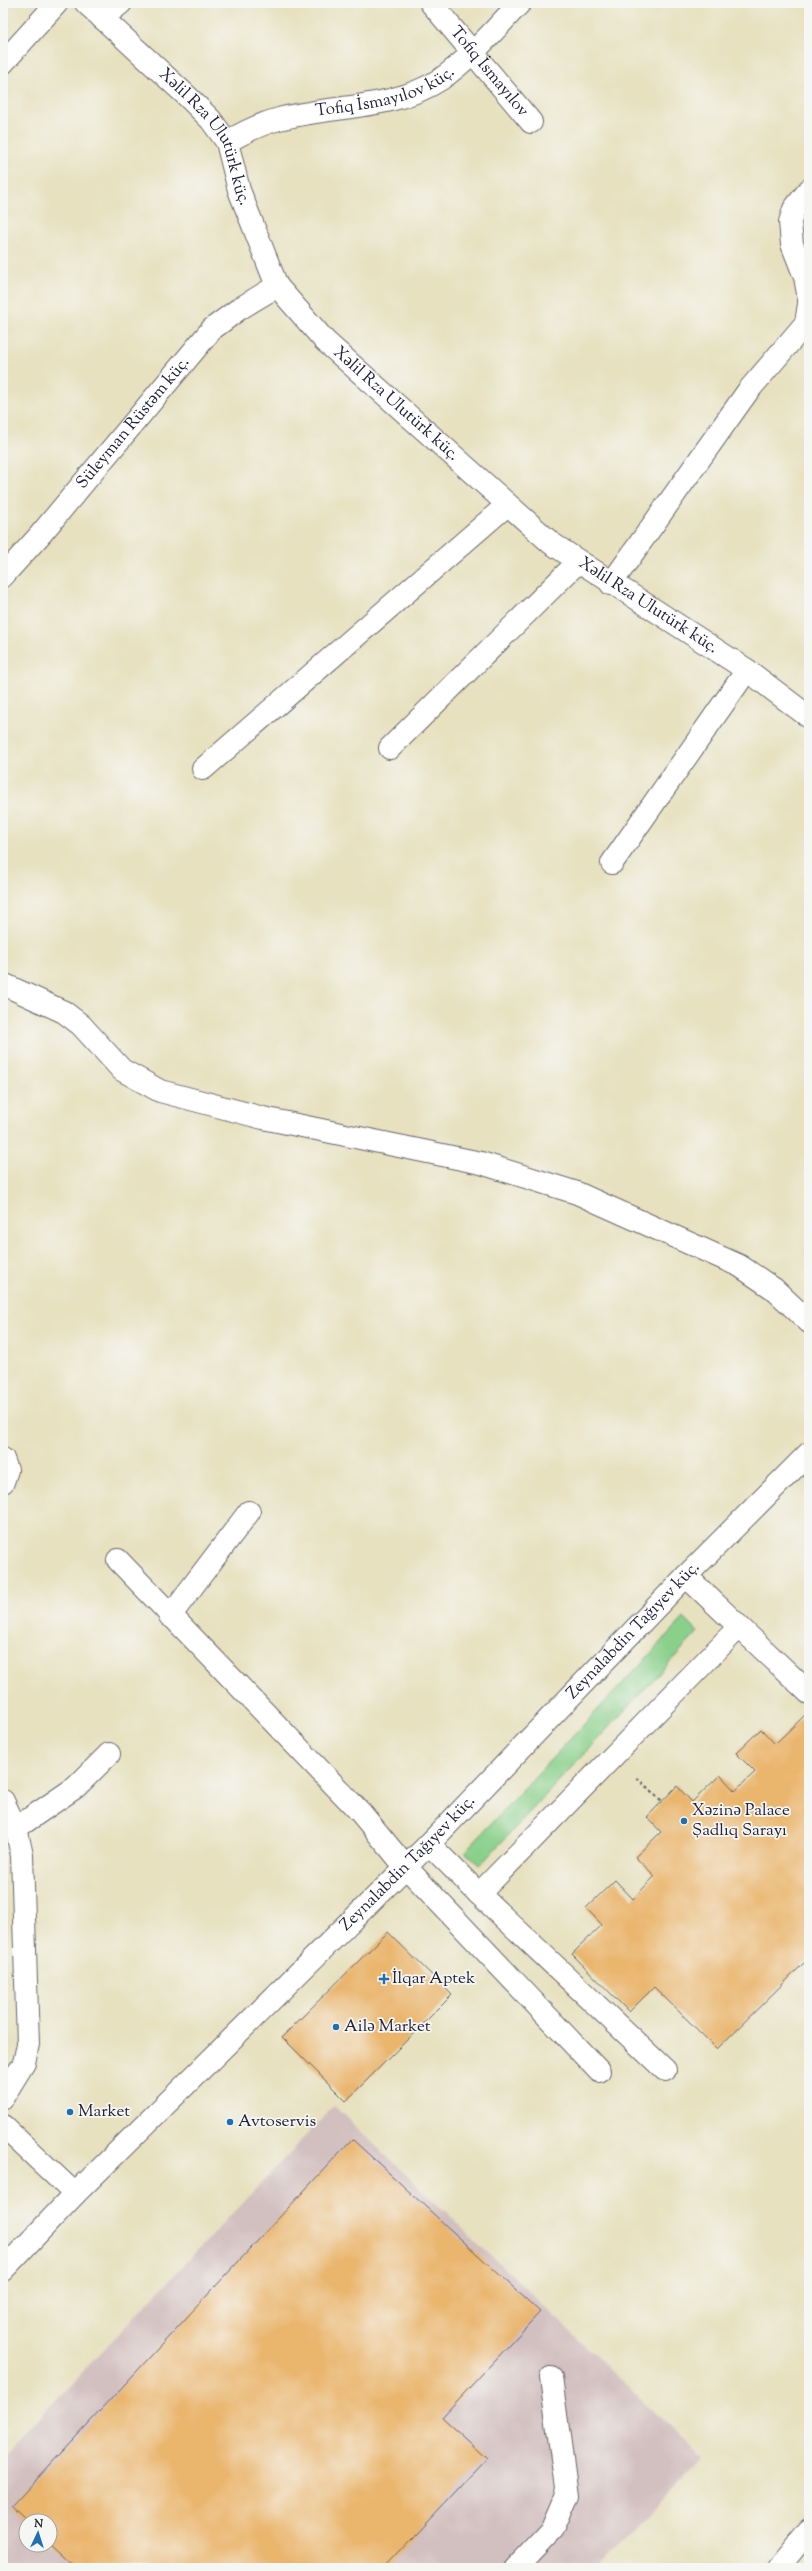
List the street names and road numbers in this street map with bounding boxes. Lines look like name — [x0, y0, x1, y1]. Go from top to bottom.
street label: Tofiq İsmayılov — [444, 21, 534, 122]
street label: Tofiq İsmayılov küç. — [314, 61, 460, 124]
street label: Xəlil Rza Ulutürk küç. — [153, 63, 256, 209]
street label: Xəlil Rza Ulutürk küç. — [327, 341, 464, 467]
street label: Süleyman Rüstəm küç. — [71, 352, 196, 494]
street label: Xəlil Rza Ulutürk küç. — [574, 552, 723, 660]
street label: Zeynalabdin Tağıyev küç. — [561, 1556, 706, 1705]
street label: Zeynalabdin Tağıyev küç. — [335, 1790, 481, 1937]

